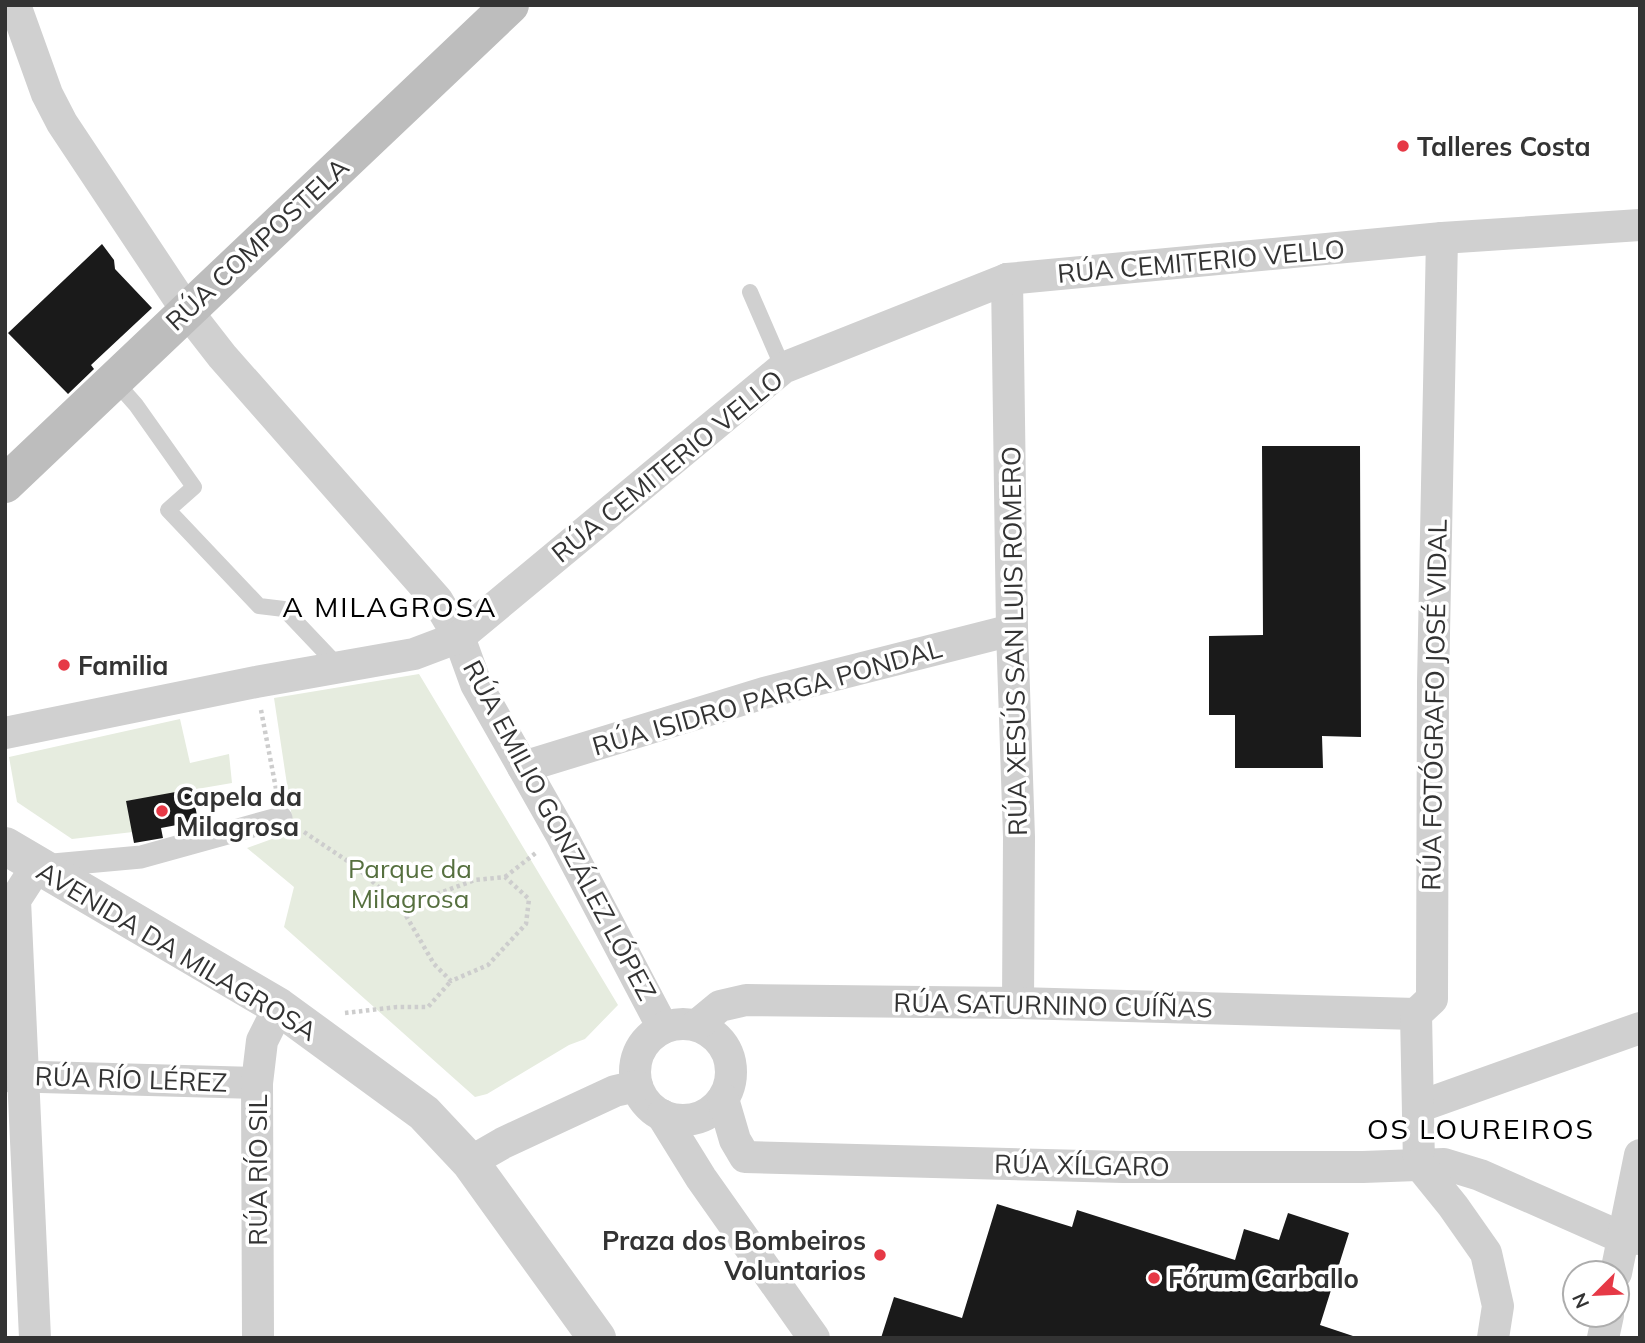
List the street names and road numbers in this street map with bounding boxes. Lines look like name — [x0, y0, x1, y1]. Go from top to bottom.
street label: RÚA COMPOSTELA — [158, 151, 356, 337]
street label: RÚA CEMITERIO VELLO — [1056, 232, 1346, 290]
street label: RÚA CEMITERIO VELLO — [545, 362, 789, 570]
street label: RÚA XESÚS SAN LUIS ROMERO — [994, 446, 1034, 836]
street label: RÚA FOTÓGRAFO JOSÉ VIDAL — [1414, 519, 1454, 891]
street label: RÚA ISIDRO PARGA PONDAL — [588, 631, 946, 763]
street label: RÚA EMILIO GONZÁLEZ LÓPEZ — [456, 654, 664, 1006]
street label: AVENIDA DA MILAGROSA — [31, 854, 323, 1048]
street label: RÚA SATURNINO CUÍÑAS — [893, 986, 1213, 1024]
street label: RÚA RÍO LÉREZ — [34, 1059, 228, 1099]
street label: RÚA RÍO SIL — [241, 1094, 274, 1246]
street label: RÚA XÍLGARO — [994, 1147, 1170, 1183]

